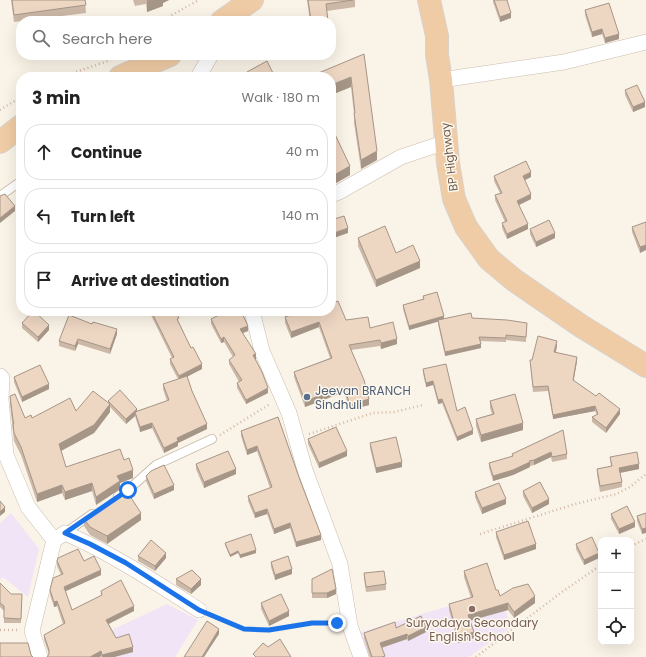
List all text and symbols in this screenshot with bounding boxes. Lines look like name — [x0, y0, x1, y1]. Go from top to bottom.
search box — [16, 16, 336, 60]
icon: search — [30, 27, 52, 49]
text: Search here — [62, 28, 152, 49]
text: 3 min — [32, 86, 80, 110]
text: Walk · 180 m — [242, 88, 320, 107]
street label: BP Highway — [436, 121, 462, 192]
icon: ahead — [33, 141, 55, 163]
text: Continue — [71, 142, 142, 163]
text: 40 m — [286, 142, 319, 161]
icon: left — [33, 205, 55, 227]
text: Turn left — [71, 206, 135, 227]
text: 140 m — [282, 206, 319, 225]
icon: arrive — [33, 269, 55, 291]
text: Arrive at destination — [71, 270, 229, 291]
place label: Jeevan BRANCH Sindhuli — [315, 382, 411, 413]
marker: Jeevan BRANCH Sindhuli — [302, 392, 312, 402]
route start — [119, 481, 137, 499]
map controls — [598, 537, 634, 645]
button: + — [598, 537, 634, 573]
button: − — [598, 573, 634, 609]
marker: Suryodaya Secondary English School — [467, 604, 477, 614]
button: locate — [598, 609, 634, 645]
route end — [328, 614, 346, 632]
place label: Suryodaya Secondary English School — [406, 614, 538, 645]

